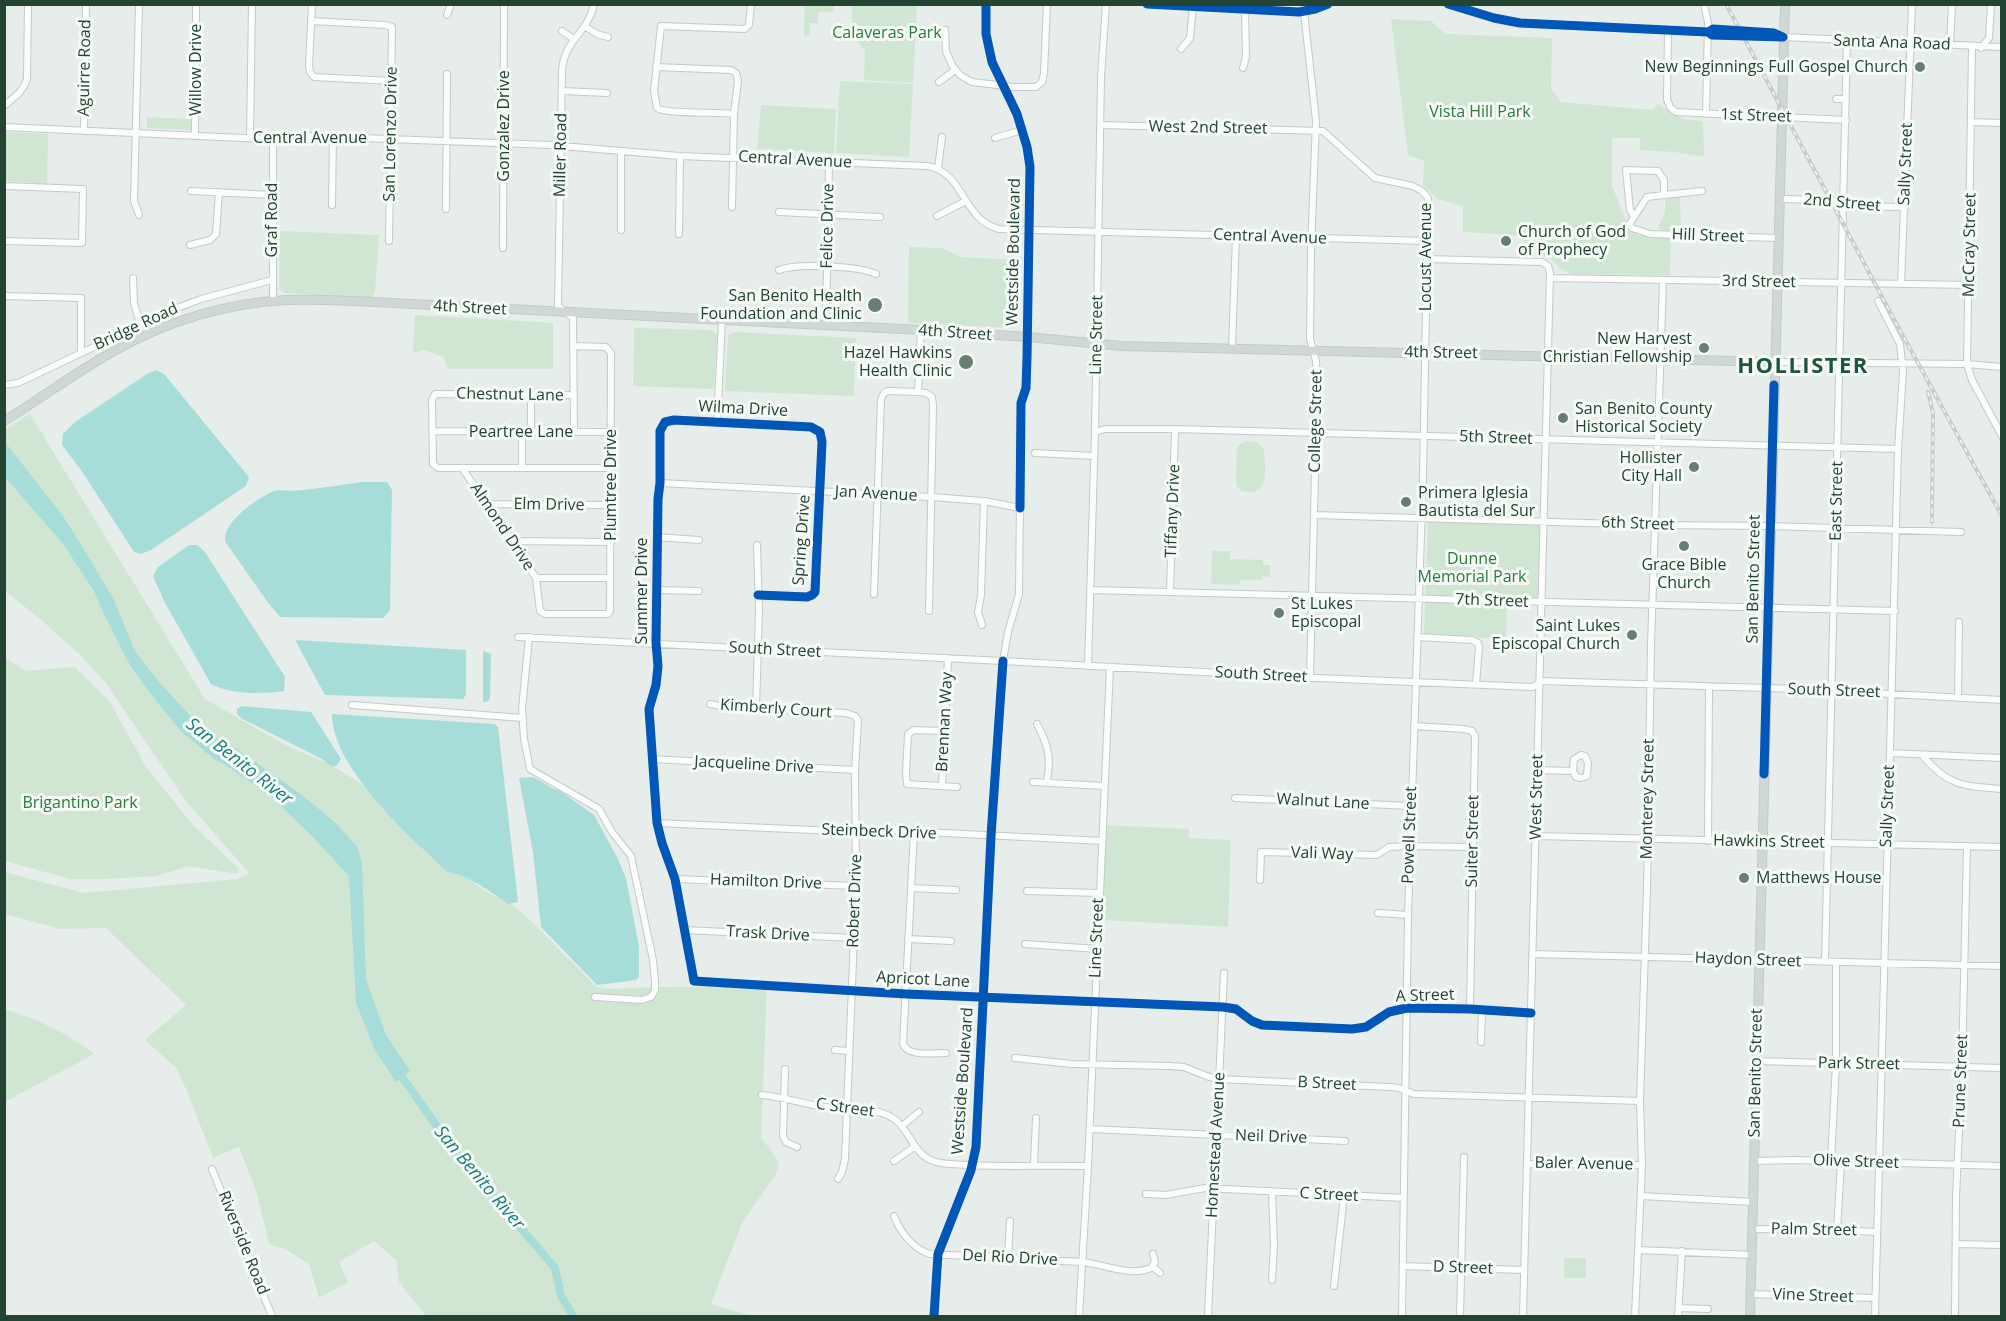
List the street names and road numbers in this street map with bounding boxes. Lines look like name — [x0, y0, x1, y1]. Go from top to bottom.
street label: Aguirre Road — [75, 19, 95, 117]
street label: Willow Drive — [186, 24, 206, 116]
street label: Santa Ana Road — [1833, 31, 1951, 55]
street label: San Lorenzo Drive — [380, 66, 402, 202]
street label: Gonzalez Drive — [494, 70, 514, 182]
street label: 1st Street — [1720, 105, 1792, 127]
street label: Miller Road — [551, 113, 571, 197]
street label: West 2nd Street — [1148, 117, 1268, 139]
street label: Sally Street — [1895, 122, 1917, 206]
street label: Central Avenue — [253, 128, 367, 148]
street label: Central Avenue — [738, 147, 852, 173]
street label: Westside Boulevard — [1003, 178, 1025, 326]
street label: Graf Road — [262, 183, 282, 257]
street label: Felice Drive — [818, 183, 838, 269]
street label: 2nd Street — [1803, 190, 1881, 216]
street label: McCray Street — [1959, 193, 1981, 297]
street label: Locust Avenue — [1416, 203, 1436, 311]
street label: Central Avenue — [1213, 225, 1327, 249]
street label: Hill Street — [1671, 225, 1745, 247]
street label: 3rd Street — [1722, 272, 1796, 292]
street label: Line Street — [1087, 295, 1107, 375]
street label: 4th Street — [433, 296, 507, 320]
street label: Bridge Road — [91, 299, 181, 355]
street label: 4th Street — [918, 321, 992, 345]
street label: 4th Street — [1404, 343, 1478, 363]
street label: College Street — [1306, 369, 1326, 473]
street label: Chestnut Lane — [456, 384, 564, 406]
street label: Wilma Drive — [698, 397, 788, 421]
street label: Peartree Lane — [469, 422, 573, 442]
street label: 5th Street — [1459, 427, 1533, 449]
street label: Plumtree Drive — [601, 429, 621, 541]
street label: East Street — [1827, 461, 1847, 541]
street label: Tiffany Drive — [1162, 464, 1184, 558]
street label: Almond Drive — [466, 480, 538, 574]
street label: Jan Avenue — [834, 482, 918, 506]
street label: Spring Drive — [789, 494, 815, 586]
street label: Elm Drive — [513, 495, 585, 515]
street label: 6th Street — [1601, 513, 1675, 535]
street label: San Benito Street — [1743, 514, 1765, 644]
street label: Summer Drive — [632, 537, 652, 645]
street label: 7th Street — [1455, 590, 1529, 612]
street label: South Street — [728, 638, 822, 662]
street label: South Street — [1214, 663, 1308, 687]
street label: Brennan Way — [933, 672, 957, 772]
street label: South Street — [1787, 680, 1881, 702]
street label: Kimberly Court — [720, 696, 832, 722]
street label: Monterey Street — [1637, 738, 1659, 860]
street label: Jacqueline Drive — [694, 752, 814, 778]
street label: West Street — [1527, 754, 1547, 840]
street label: Sally Street — [1877, 764, 1899, 848]
street label: Powell Street — [1399, 786, 1421, 884]
street label: Walnut Lane — [1276, 790, 1370, 814]
street label: Suiter Street — [1463, 794, 1483, 888]
street label: Steinbeck Drive — [821, 820, 937, 844]
street label: Hawkins Street — [1713, 831, 1825, 853]
street label: Vali Way — [1291, 843, 1353, 865]
street label: Robert Drive — [844, 854, 866, 948]
street label: Hamilton Drive — [710, 870, 822, 894]
street label: Line Street — [1086, 898, 1108, 978]
street label: Trask Drive — [726, 922, 810, 946]
street label: Haydon Street — [1694, 949, 1802, 971]
street label: Apricot Lane — [876, 968, 970, 992]
street label: A Street — [1395, 985, 1455, 1007]
street label: Westside Boulevard — [948, 1007, 978, 1155]
street label: San Benito Street — [1745, 1008, 1767, 1138]
street label: Prune Street — [1950, 1034, 1972, 1128]
street label: Park Street — [1818, 1054, 1900, 1074]
street label: Homestead Avenue — [1203, 1072, 1229, 1218]
street label: B Street — [1297, 1073, 1357, 1095]
street label: C Street — [814, 1094, 876, 1122]
street label: Neil Drive — [1234, 1126, 1308, 1148]
street label: Olive Street — [1813, 1151, 1899, 1173]
street label: Baler Avenue — [1535, 1154, 1633, 1174]
street label: C Street — [1299, 1184, 1359, 1206]
street label: Riverside Road — [213, 1188, 273, 1298]
street label: Palm Street — [1771, 1220, 1857, 1240]
street label: Del Rio Drive — [962, 1246, 1058, 1270]
street label: D Street — [1432, 1257, 1494, 1279]
street label: Vine Street — [1772, 1285, 1854, 1307]

